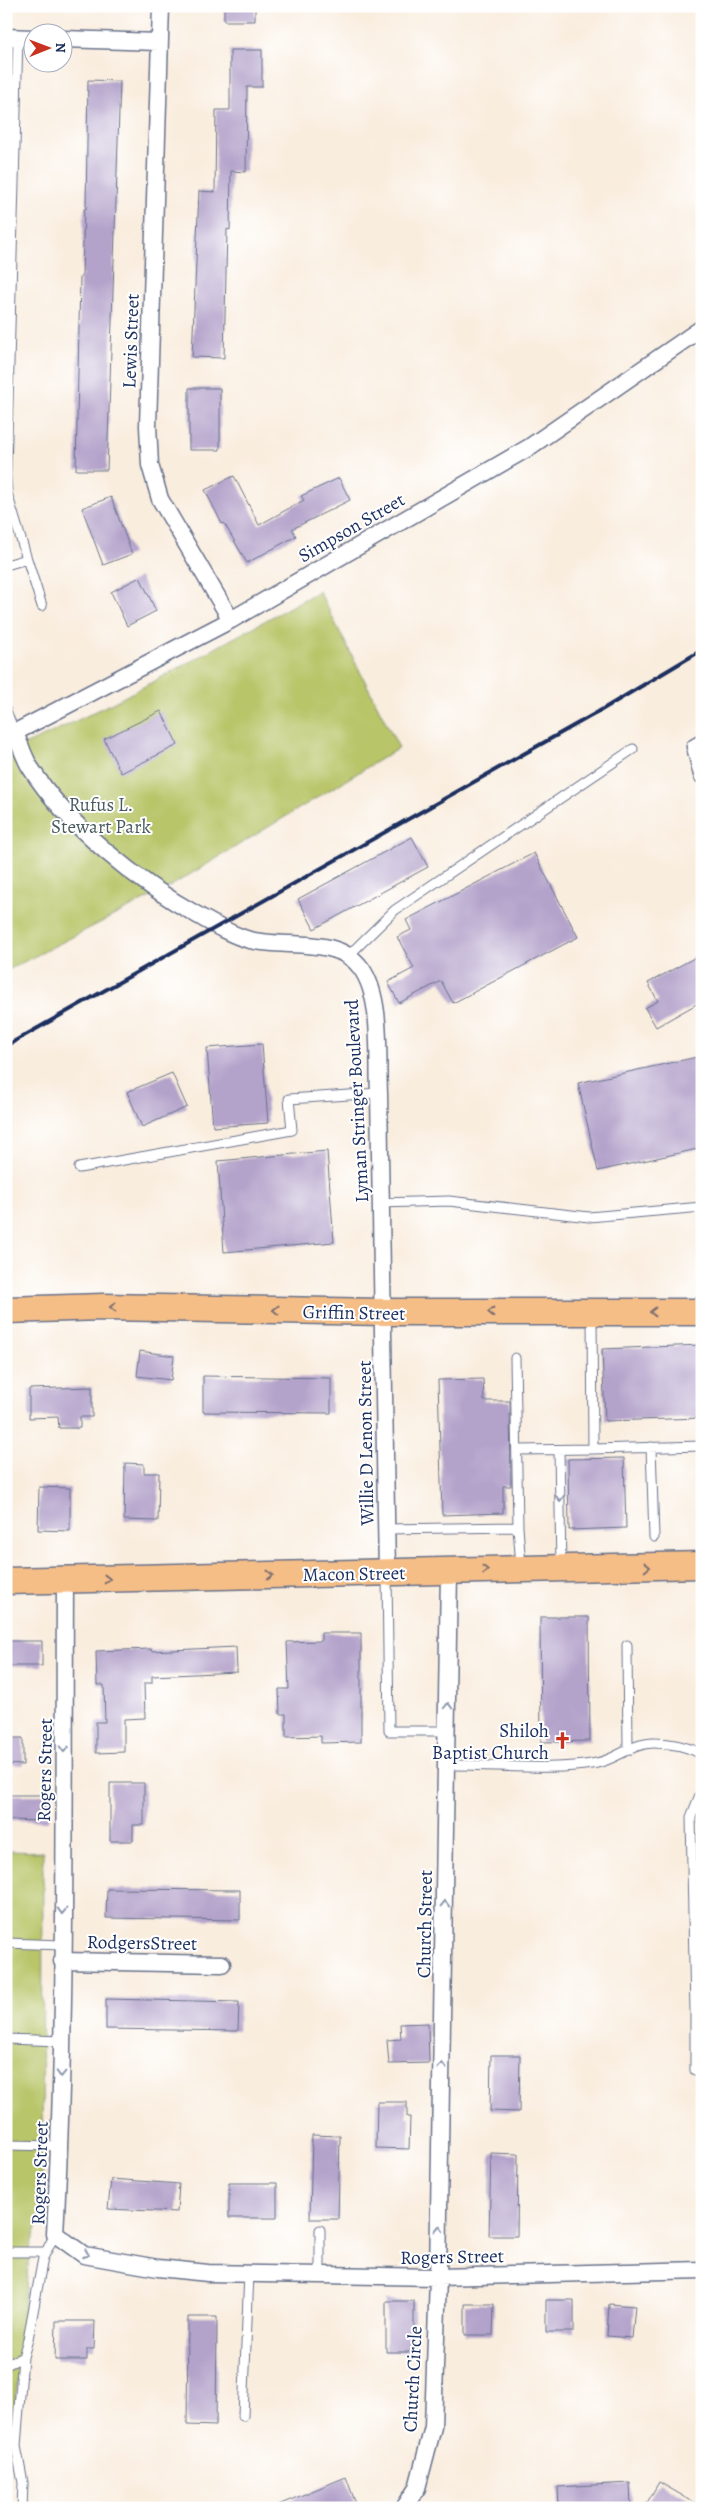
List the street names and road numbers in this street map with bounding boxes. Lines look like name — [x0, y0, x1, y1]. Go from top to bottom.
street label: Lewis Street — [116, 293, 146, 389]
street label: Simpson Street — [293, 487, 410, 569]
street label: Lyman Stringer Boulevard — [339, 998, 375, 1203]
street label: Griffin Street — [302, 1299, 406, 1327]
street label: Willie D Lenon Street — [352, 1360, 380, 1527]
street label: Macon Street — [302, 1560, 406, 1588]
street label: Rogers Street — [31, 1718, 59, 1822]
street label: Church Street — [411, 1870, 439, 1978]
street label: RodgersStreet — [87, 1929, 197, 1957]
street label: Rogers Street — [25, 2121, 55, 2225]
street label: Rogers Street — [400, 2243, 504, 2271]
street label: Church Circle — [397, 2325, 429, 2433]

